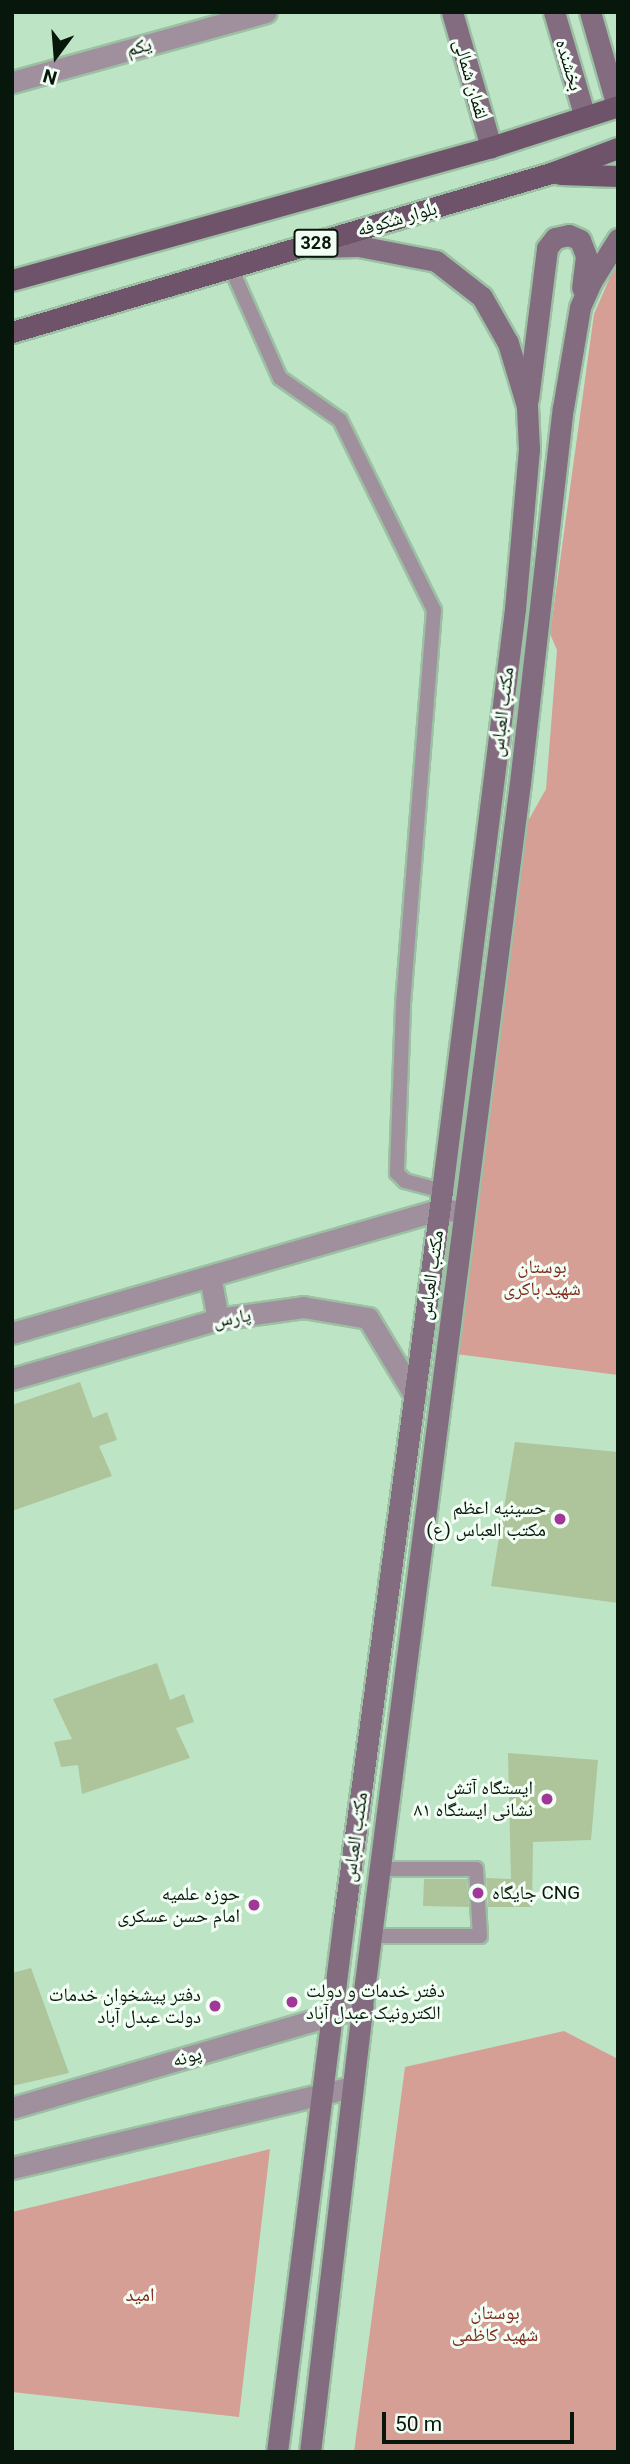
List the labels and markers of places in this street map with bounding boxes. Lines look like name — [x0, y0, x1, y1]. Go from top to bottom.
place label: حسینیه اعظم مکتب العباس (ع) — [426, 1497, 546, 1541]
marker: حسینیه اعظم مکتب العباس (ع) — [552, 1511, 568, 1527]
place label: ایستگاه آتش نشانی ایستگاه ۸۱ — [414, 1777, 533, 1821]
marker: ایستگاه آتش نشانی ایستگاه ۸۱ — [539, 1791, 555, 1807]
place label: جایگاه CNG — [492, 1882, 580, 1904]
place label: حوزه علمیه امام حسن عسکری — [117, 1883, 240, 1927]
marker: جایگاه CNG — [470, 1885, 486, 1901]
marker: حوزه علمیه امام حسن عسکری — [246, 1897, 262, 1913]
place label: دفتر خدمات و دولت الکترونیک عبدل آباد — [306, 1980, 445, 2024]
place label: دفتر پیشخوان خدمات دولت عبدل آباد — [49, 1984, 201, 2028]
marker: دفتر خدمات و دولت الکترونیک عبدل آباد — [284, 1994, 300, 2010]
marker: دفتر پیشخوان خدمات دولت عبدل آباد — [207, 1998, 223, 2014]

